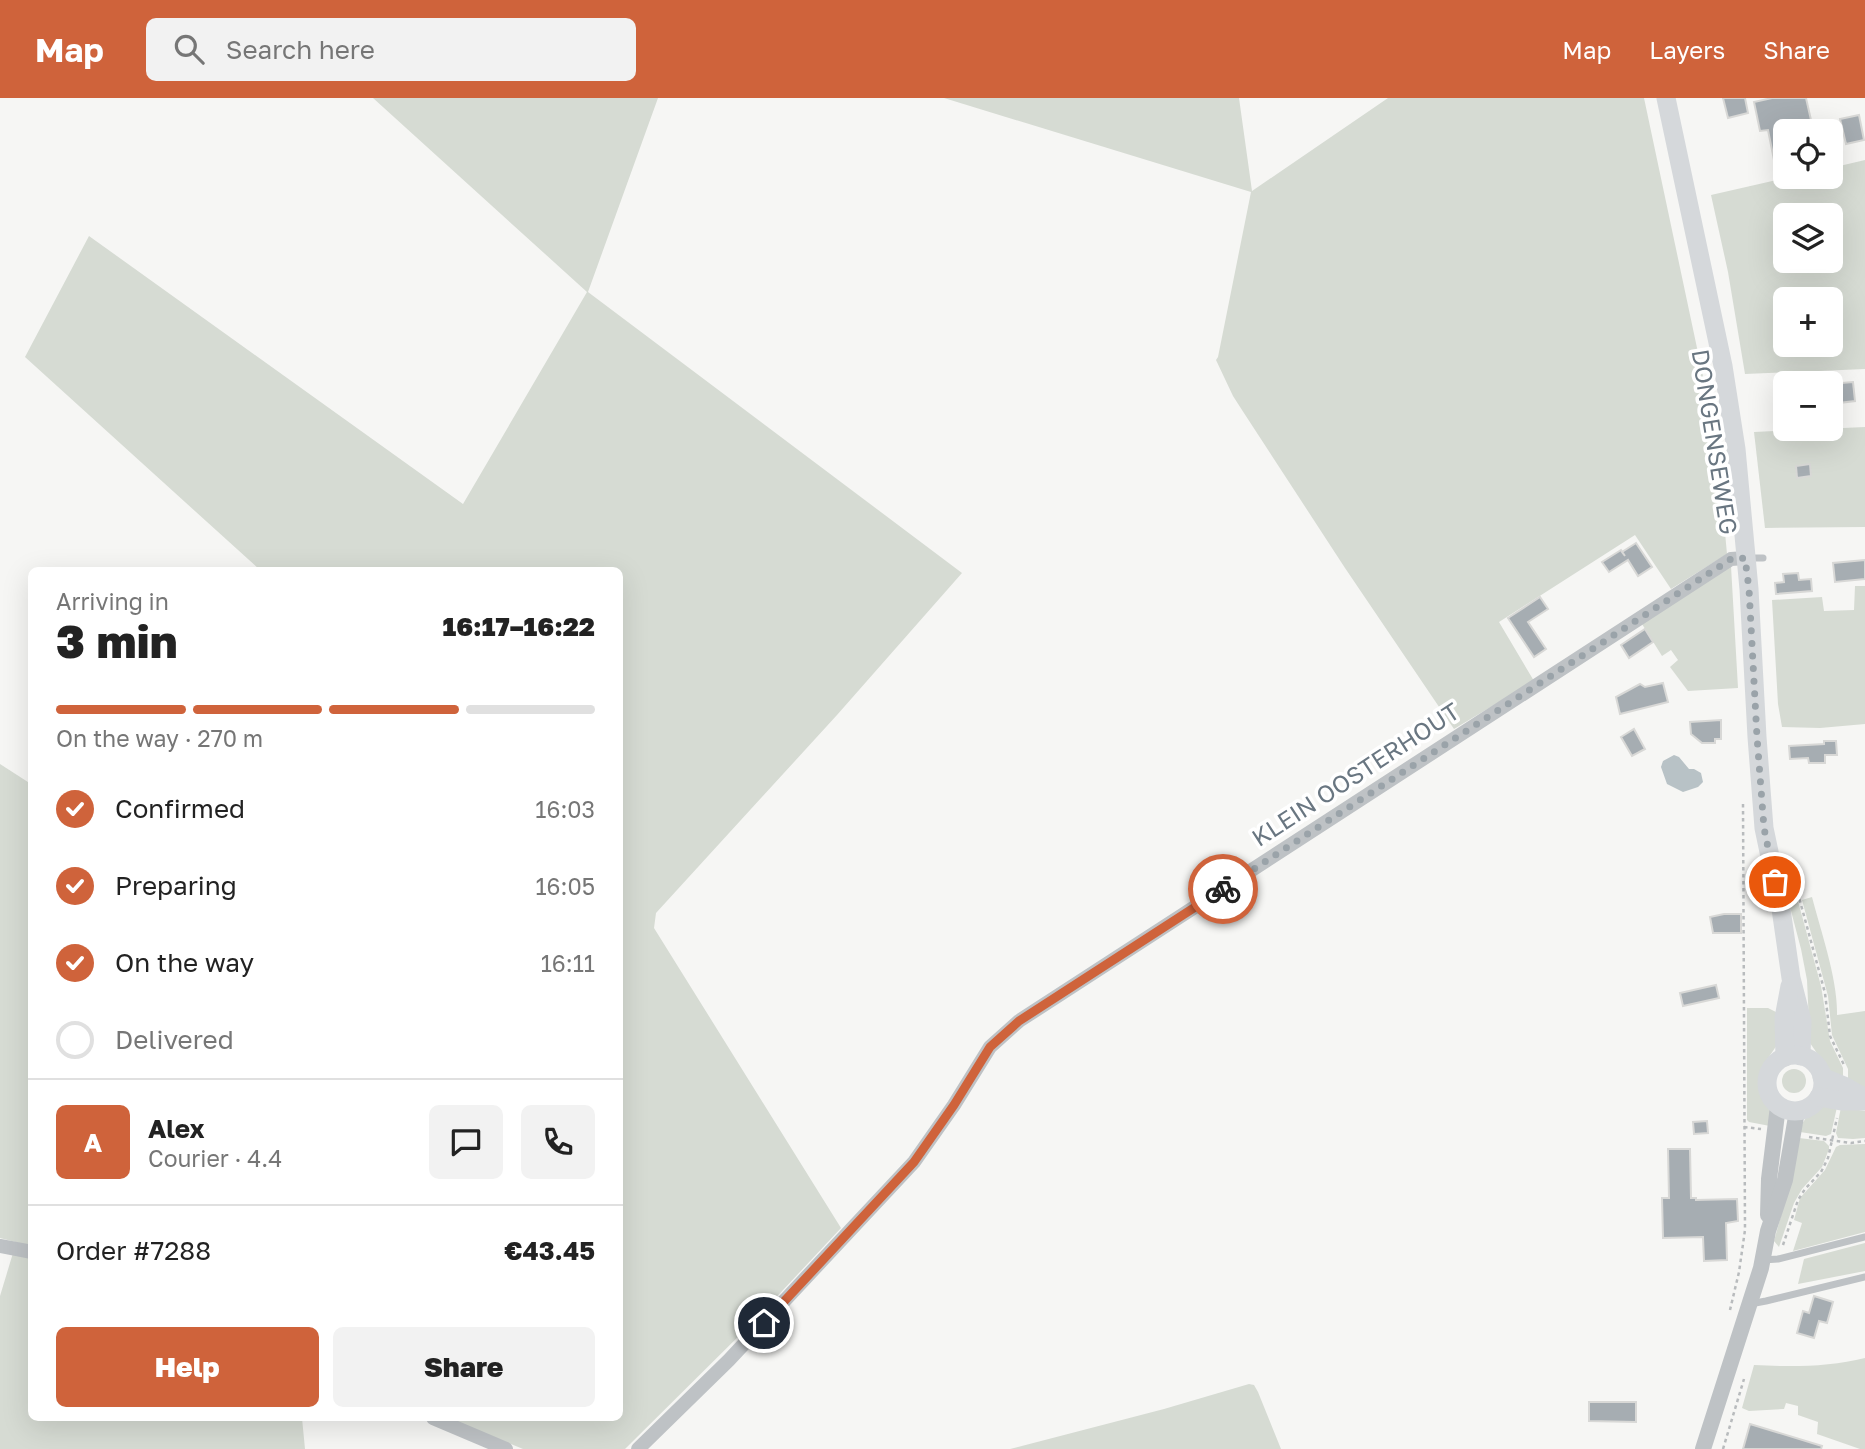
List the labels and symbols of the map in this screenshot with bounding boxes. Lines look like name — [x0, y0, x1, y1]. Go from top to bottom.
street label: DONGENSEWEG — [1687, 347, 1744, 536]
street label: KLEIN OOSTERHOUT — [1246, 696, 1464, 852]
pin — [1745, 852, 1805, 912]
courier — [1188, 854, 1258, 924]
pin — [734, 1293, 794, 1353]

